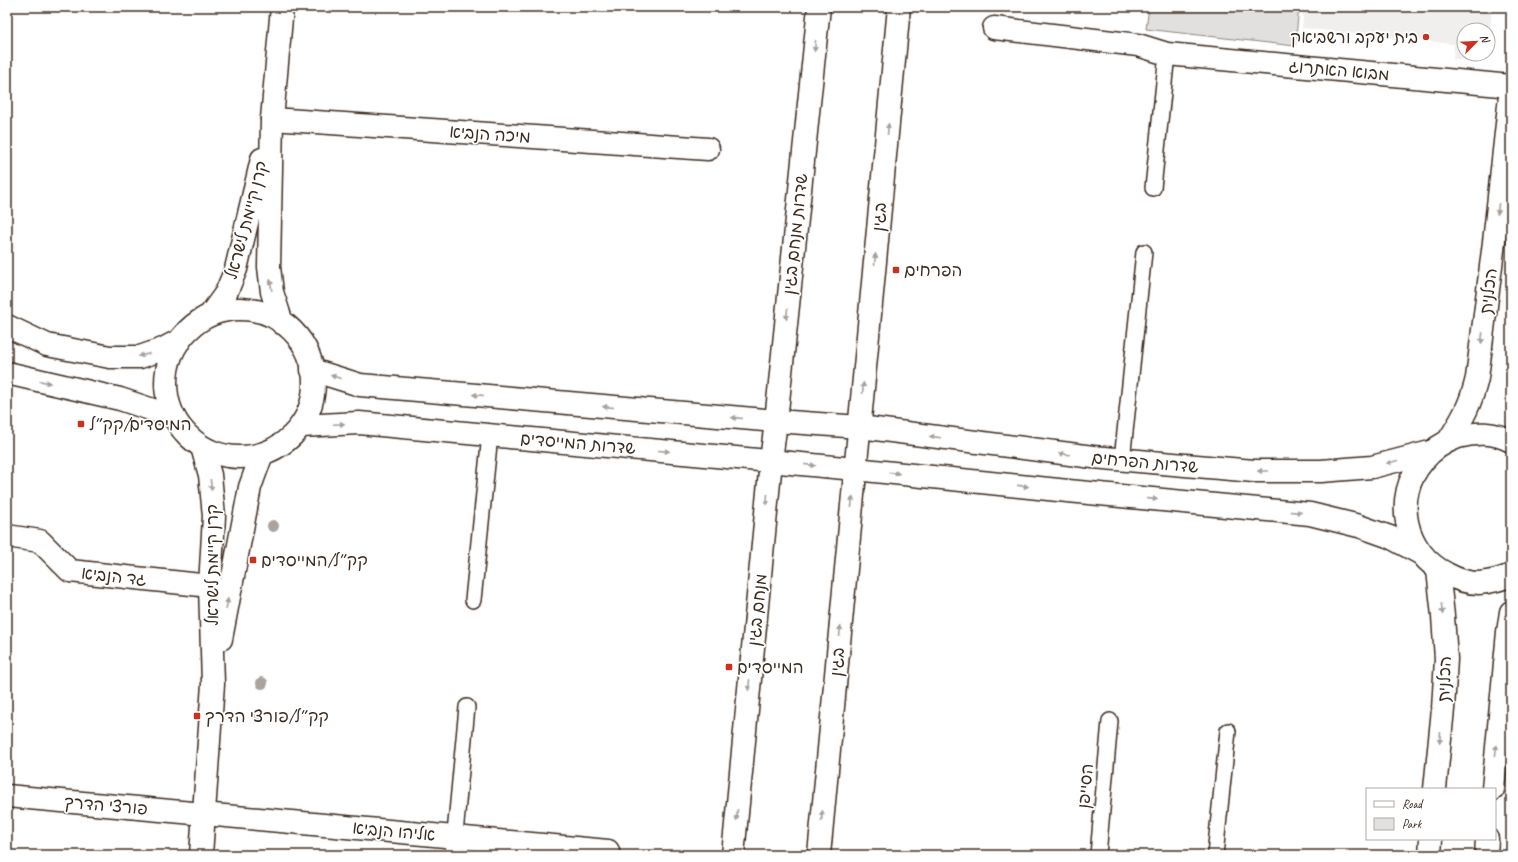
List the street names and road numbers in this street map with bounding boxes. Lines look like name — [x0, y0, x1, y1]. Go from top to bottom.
street label: מבוא האתרוג — [1288, 56, 1390, 85]
street label: מיכה הנביא — [449, 121, 531, 148]
street label: קרן קיימת לישראל — [221, 159, 272, 282]
street label: שדרות מנחם בגין — [779, 172, 812, 296]
street label: בגין — [868, 202, 891, 232]
street label: הכלנית — [1475, 267, 1502, 315]
street label: שדרות המייסדים — [519, 428, 637, 459]
street label: שדרות הפרחים — [1091, 447, 1200, 478]
street label: קרן קיימת לישראל — [202, 504, 223, 626]
street label: גד הנביא — [80, 563, 148, 590]
street label: מנחם בגין — [743, 573, 772, 647]
street label: בגין — [826, 647, 849, 677]
street label: הכלנית — [1433, 656, 1456, 702]
street label: הסייפן — [1073, 763, 1098, 809]
street label: פורצי הדרך — [63, 791, 149, 820]
street label: אליהו הנביא — [352, 817, 436, 846]

